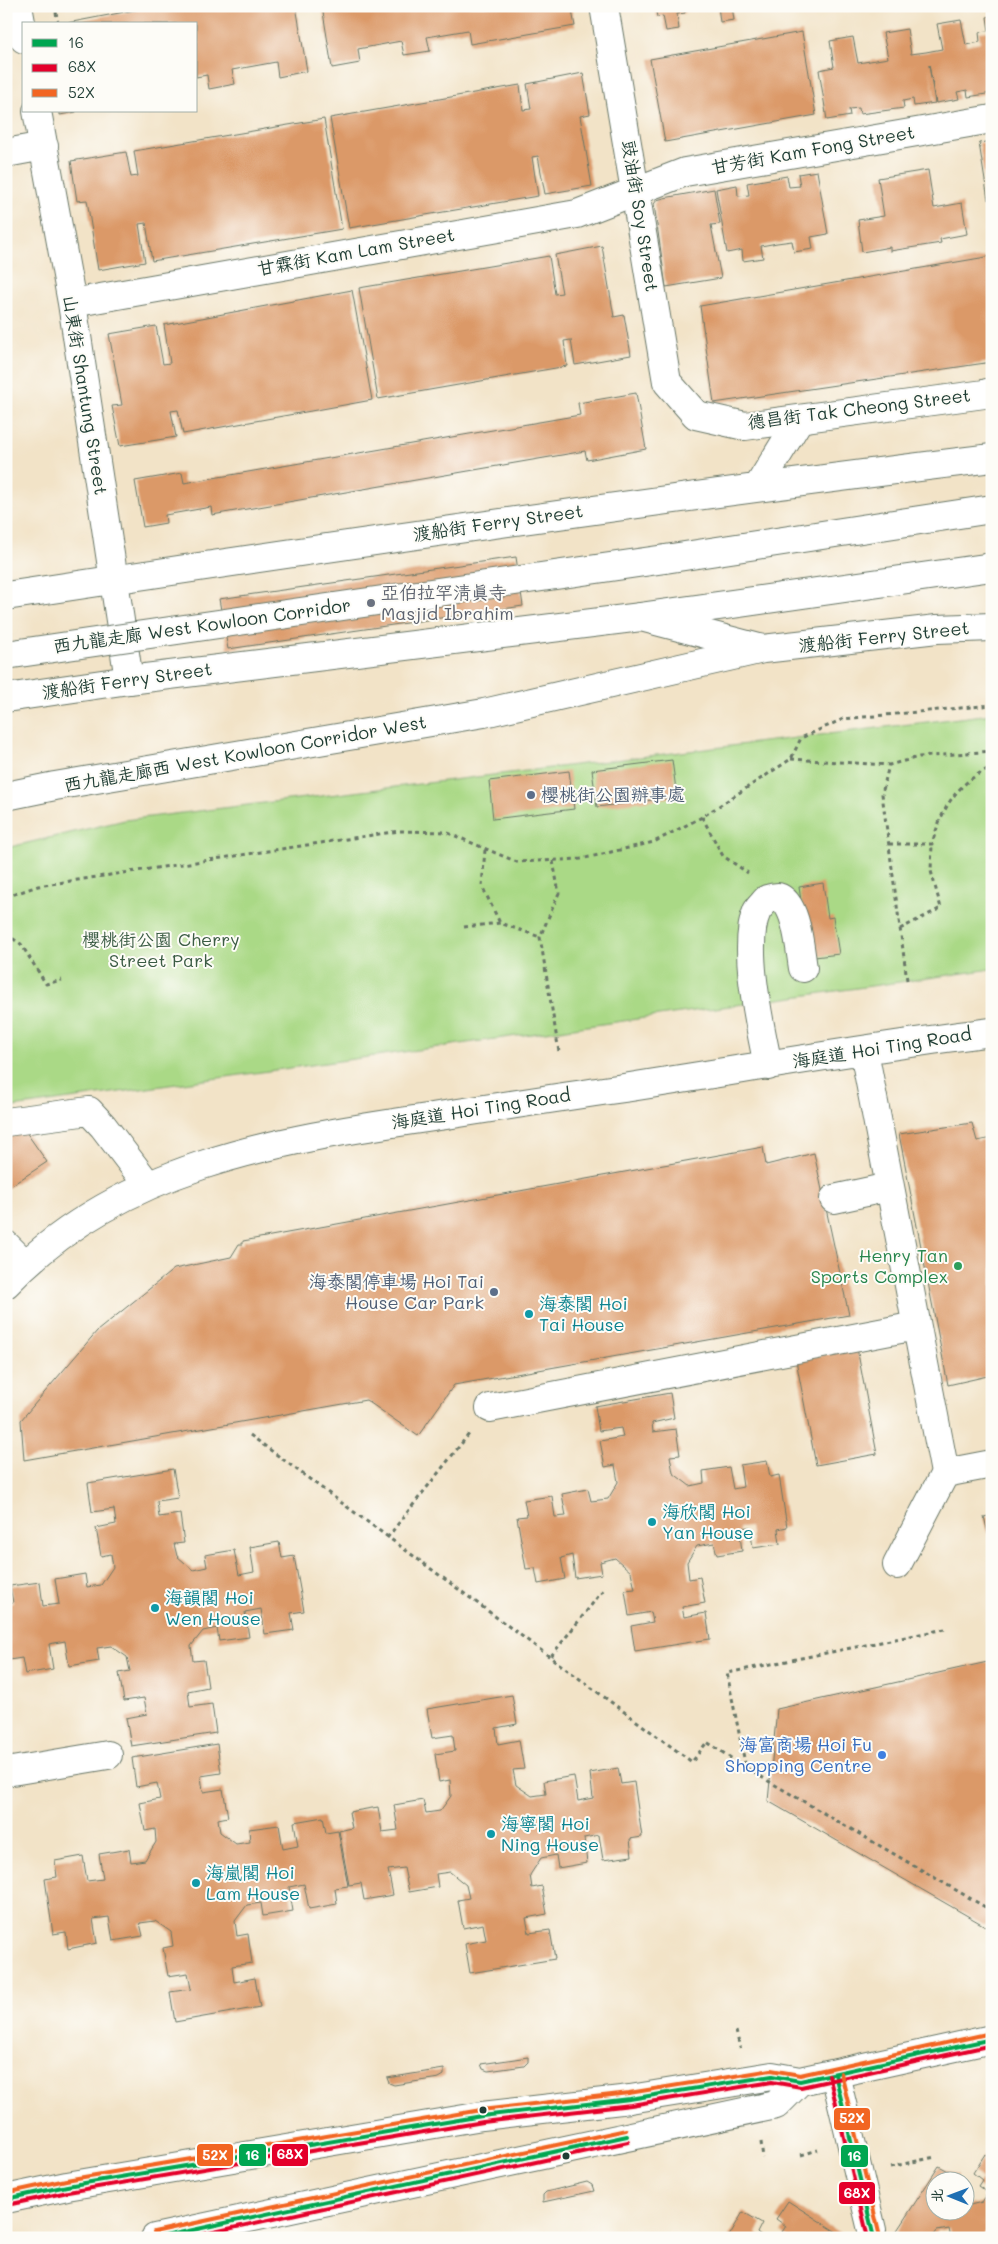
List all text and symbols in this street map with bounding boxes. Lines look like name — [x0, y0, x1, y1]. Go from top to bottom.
legend — [22, 22, 198, 112]
text: 16 — [68, 32, 84, 52]
text: 68X — [68, 56, 96, 76]
text: 52X — [68, 82, 95, 102]
street label: 甘芳街 Kam Fong Street — [709, 119, 916, 179]
street label: 豉油街 Soy Street — [617, 138, 665, 293]
street label: 甘霖街 Kam Lam Street — [255, 222, 456, 280]
street label: 山東街 Shantung Street — [58, 293, 114, 497]
street label: 德昌街 Tak Cheong Street — [746, 382, 972, 434]
street label: 渡船街 Ferry Street — [411, 498, 584, 546]
place label: 亞伯拉罕清真寺 Masjid Ibrahim — [381, 580, 514, 625]
street label: 西九龍走廊 West Kowloon Corridor — [51, 592, 352, 658]
marker: 亞伯拉罕清真寺 Masjid Ibrahim — [365, 597, 377, 609]
street label: 渡船街 Ferry Street — [797, 615, 970, 657]
street label: 渡船街 Ferry Street — [40, 656, 213, 704]
street label: 西九龍走廊西 West Kowloon Corridor West — [62, 709, 428, 797]
place label: 櫻桃街公園辦事處 — [541, 782, 685, 806]
marker: 櫻桃街公園辦事處 — [525, 789, 537, 801]
park label: 櫻桃街公園 Cherry Street Park — [82, 927, 240, 972]
street label: 海庭道 Hoi Ting Road — [791, 1021, 973, 1073]
street label: 海庭道 Hoi Ting Road — [390, 1082, 572, 1134]
place label: Henry Tan Sports Complex — [811, 1243, 948, 1288]
marker: Henry Tan Sports Complex — [952, 1260, 964, 1272]
place label: 海泰閣停車場 Hoi Tai House Car Park — [309, 1269, 484, 1314]
marker: 海泰閣停車場 Hoi Tai House Car Park — [488, 1286, 500, 1298]
place label: 海泰閣 Hoi Tai House — [539, 1291, 628, 1336]
marker: 海泰閣 Hoi Tai House — [523, 1308, 535, 1320]
place label: 海欣閣 Hoi Yan House — [662, 1499, 754, 1544]
marker: 海欣閣 Hoi Yan House — [646, 1516, 658, 1528]
place label: 海韻閣 Hoi Wen House — [165, 1585, 261, 1630]
marker: 海韻閣 Hoi Wen House — [149, 1602, 161, 1614]
place label: 海富商場 Hoi Fu Shopping Centre — [725, 1732, 872, 1777]
marker: 海富商場 Hoi Fu Shopping Centre — [876, 1749, 888, 1761]
place label: 海寧閣 Hoi Ning House — [501, 1811, 599, 1856]
marker: 海寧閣 Hoi Ning House — [485, 1828, 497, 1840]
place label: 海嵐閣 Hoi Lam House — [206, 1860, 300, 1905]
marker: 海嵐閣 Hoi Lam House — [190, 1877, 202, 1889]
unlabelled marker — [478, 2105, 488, 2115]
line badge: 52X — [833, 2107, 871, 2131]
text: 52X — [839, 2108, 865, 2127]
line badge: 52X — [196, 2143, 234, 2167]
line badge: 16 — [238, 2143, 267, 2167]
line badge: 68X — [271, 2143, 309, 2167]
text: 68X — [277, 2144, 303, 2163]
line badge: 16 — [840, 2144, 869, 2168]
text: 52X — [202, 2145, 228, 2164]
text: 16 — [245, 2145, 259, 2164]
text: 16 — [847, 2146, 861, 2165]
unlabelled marker — [561, 2151, 571, 2161]
north arrow — [926, 2172, 976, 2222]
line badge: 68X — [838, 2181, 876, 2205]
text: 68X — [844, 2183, 870, 2202]
text: 北 — [927, 2189, 946, 2203]

